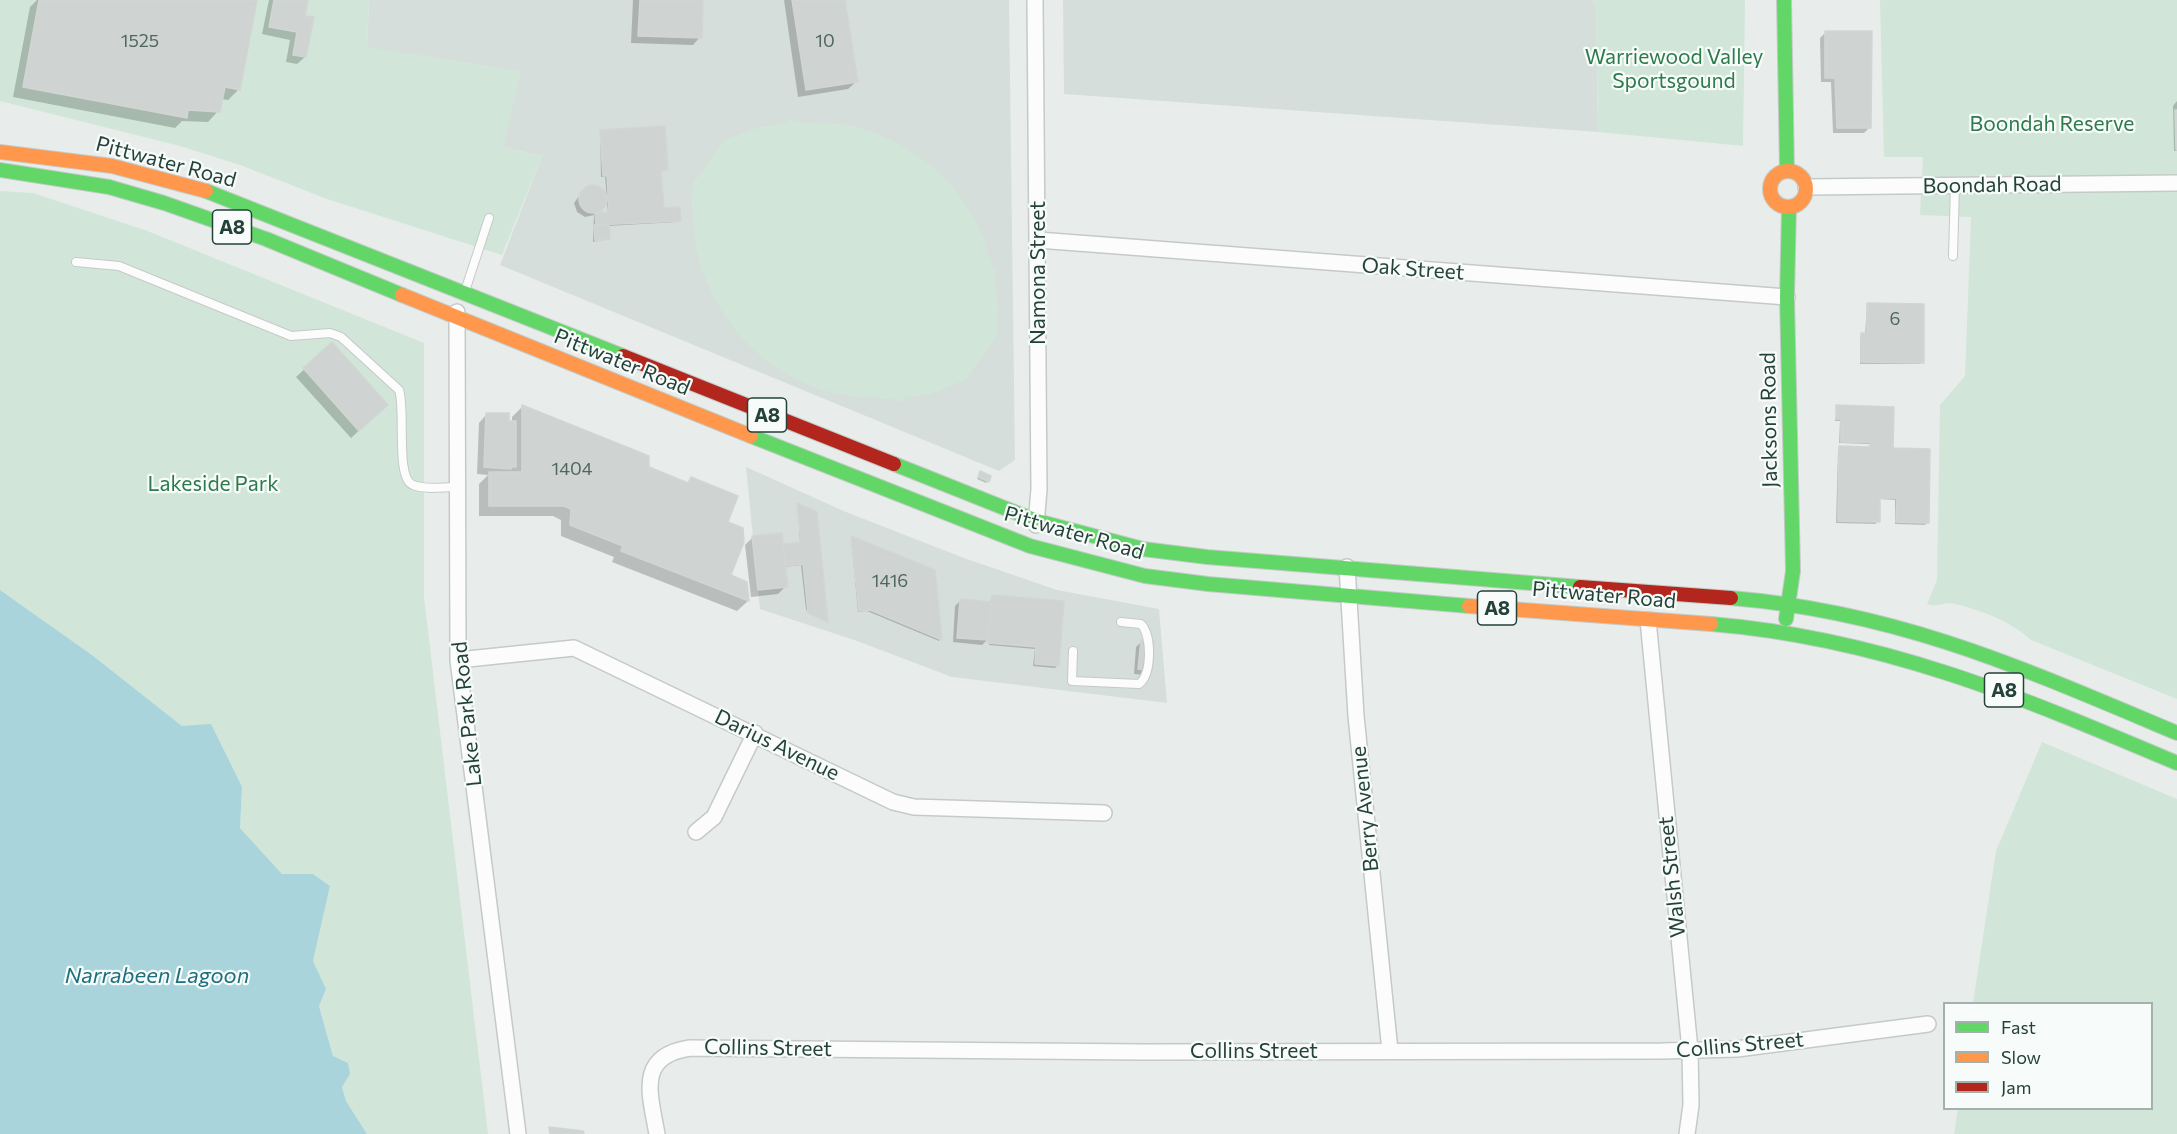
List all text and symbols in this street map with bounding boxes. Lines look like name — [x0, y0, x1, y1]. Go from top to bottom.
house number: 1525 — [121, 30, 159, 52]
house number: 10 — [815, 30, 835, 52]
park label: Warriewood Valley Sportsgound — [1585, 44, 1763, 94]
park label: Boondah Reserve — [1970, 111, 2134, 137]
street label: Pittwater Road — [93, 131, 239, 193]
street label: Boondah Road — [1922, 171, 2062, 199]
street label: Namona Street — [1025, 201, 1051, 345]
road number: A8 — [212, 210, 252, 244]
street label: Oak Street — [1361, 253, 1465, 285]
house number: 6 — [1890, 308, 1900, 330]
street label: Pittwater Road — [550, 323, 694, 401]
street label: Jacksons Road — [1755, 352, 1783, 488]
road number: A8 — [748, 398, 786, 432]
house number: 1404 — [551, 458, 593, 480]
park label: Lakeside Park — [147, 471, 279, 497]
street label: Pittwater Road — [1001, 501, 1147, 565]
house number: 1416 — [872, 570, 908, 592]
street label: Pittwater Road — [1531, 576, 1677, 614]
road number: A8 — [1478, 591, 1516, 625]
street label: Lake Park Road — [447, 640, 487, 788]
road number: A8 — [1984, 673, 2024, 707]
street label: Darius Avenue — [711, 704, 843, 786]
street label: Berry Avenue — [1346, 745, 1384, 873]
street label: Walsh Street — [1653, 815, 1691, 939]
water label: Narrabeen Lagoon — [65, 963, 249, 989]
legend — [1943, 1002, 2153, 1110]
text: Fast — [2001, 1016, 2036, 1038]
street label: Collins Street — [1675, 1027, 1805, 1063]
street label: Collins Street — [704, 1034, 832, 1062]
street label: Collins Street — [1190, 1038, 1318, 1064]
text: Slow — [2001, 1046, 2041, 1068]
text: Jam — [2001, 1076, 2031, 1098]

